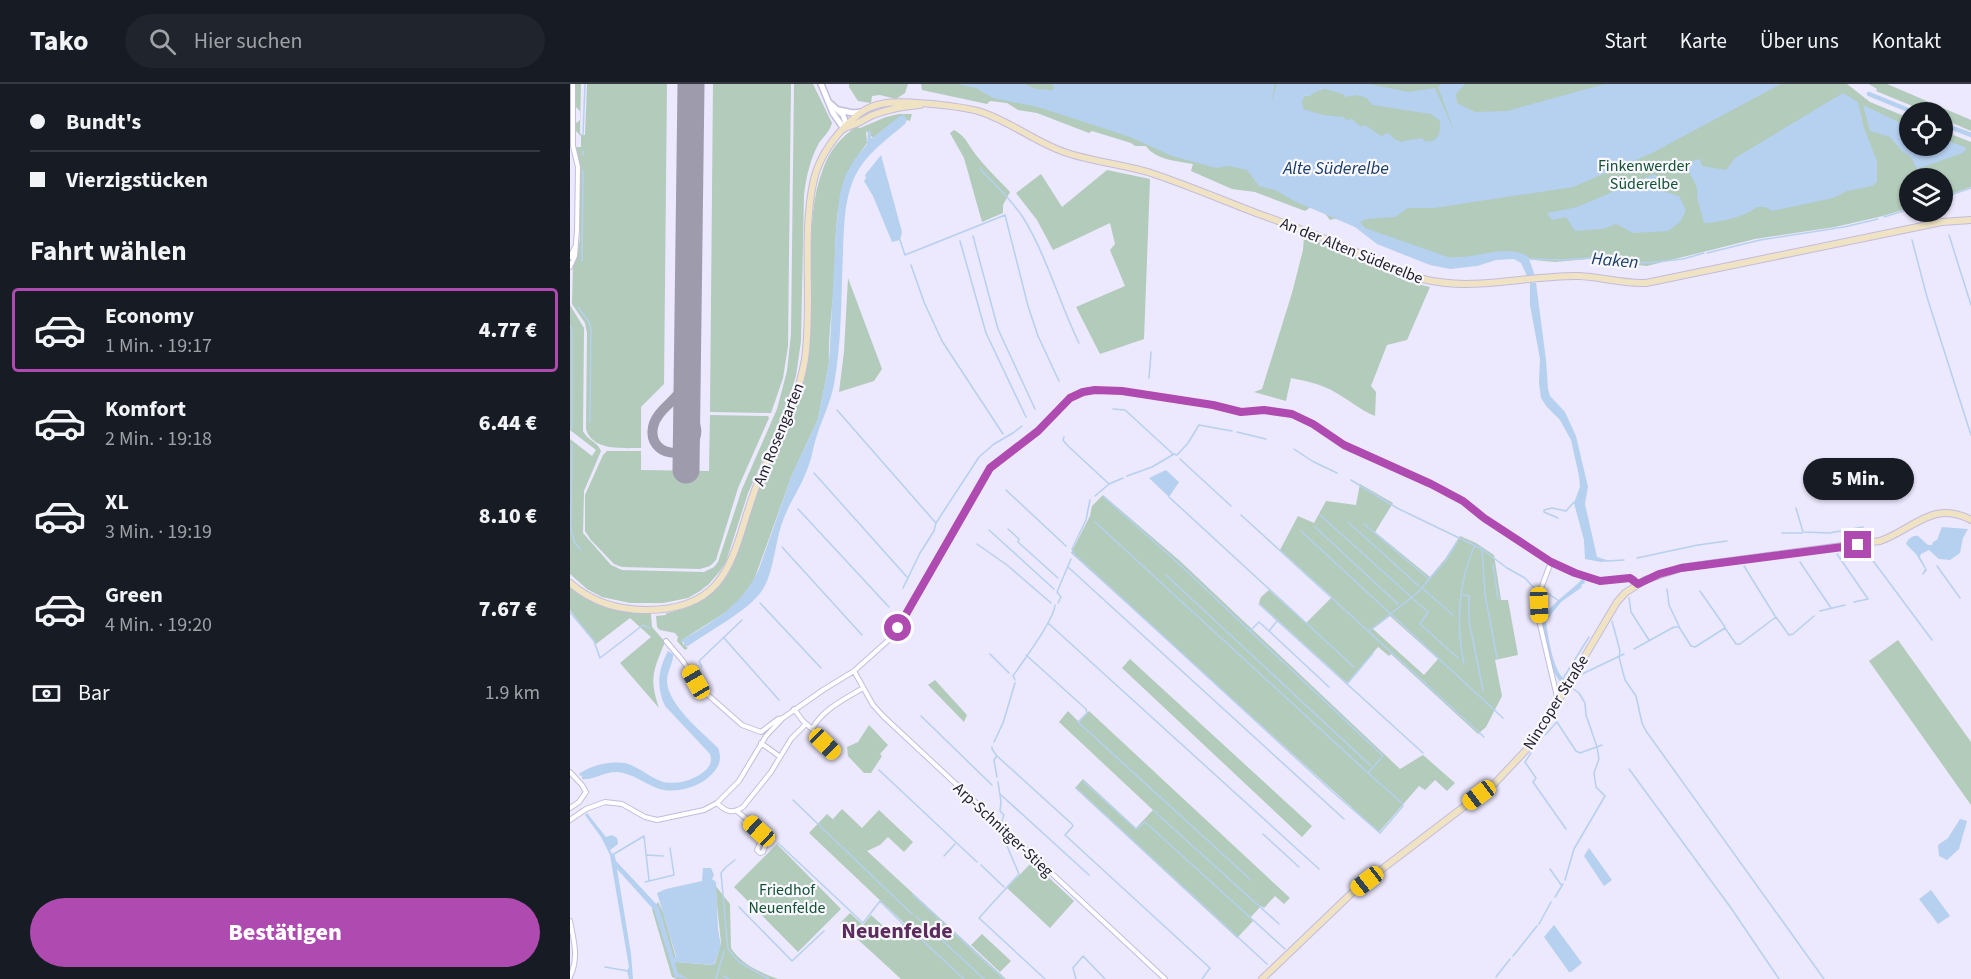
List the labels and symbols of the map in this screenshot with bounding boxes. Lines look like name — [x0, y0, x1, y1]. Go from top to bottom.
park label: Finkenwerder Süderelbe — [1598, 155, 1690, 195]
water label: Alte Süderelbe — [1282, 156, 1389, 181]
street label: An der Alten Süderelbe — [1277, 212, 1426, 290]
water label: Haken — [1590, 246, 1640, 275]
street label: Am Rosengarten — [748, 380, 810, 489]
callout: 5 Min. — [1802, 458, 1914, 500]
route end — [1844, 531, 1871, 558]
car — [1529, 587, 1549, 623]
route start — [884, 614, 911, 641]
street label: Nincoper Straße — [1518, 651, 1594, 754]
car — [679, 662, 713, 702]
car — [806, 725, 844, 763]
car — [1459, 777, 1499, 813]
street label: Arp-Schnitger-Stieg — [948, 778, 1058, 882]
car — [740, 812, 778, 850]
car — [1347, 863, 1387, 899]
park label: Friedhof Neuenfelde — [748, 879, 826, 919]
district label: Neuenfelde — [841, 915, 953, 947]

